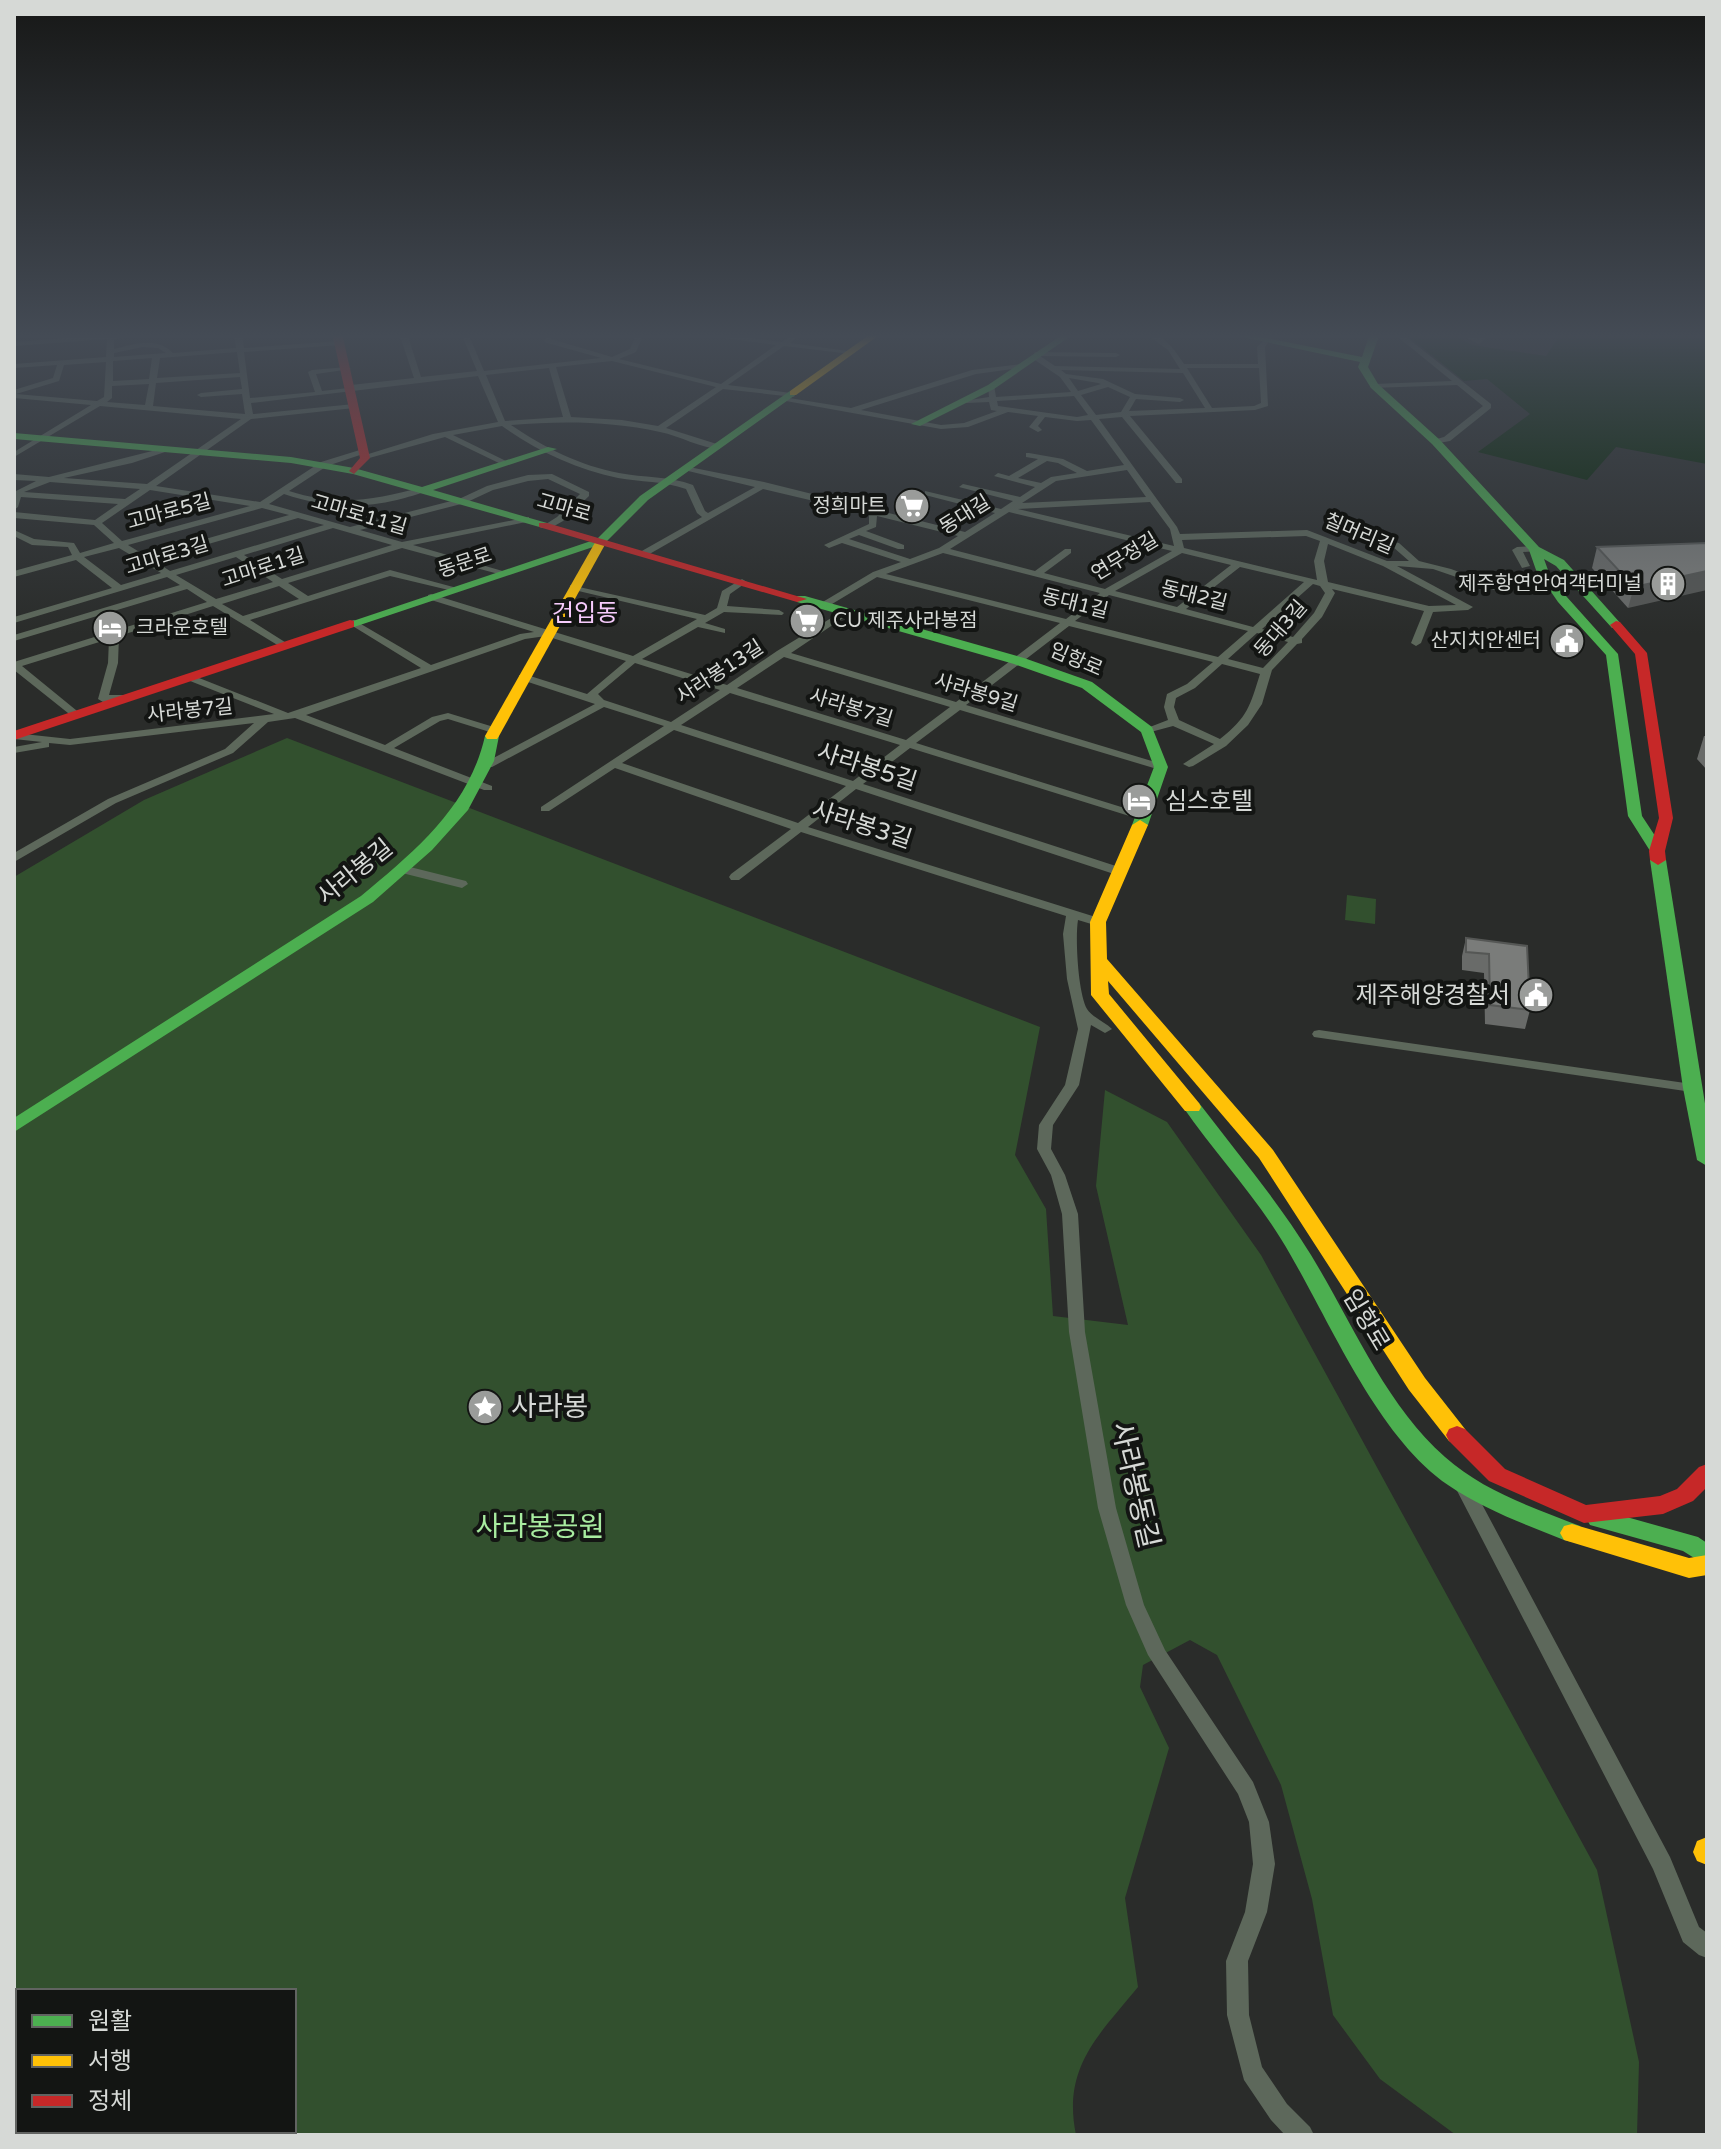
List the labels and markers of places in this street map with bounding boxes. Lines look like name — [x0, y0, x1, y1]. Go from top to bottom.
supermarket icon: 정희마트 — [893, 487, 931, 525]
place label: 정희마트 — [812, 494, 886, 518]
building icon: 제주항연안여객터미널 — [1649, 565, 1687, 603]
place label: 제주항연안여객터미널 — [1458, 572, 1642, 596]
supermarket icon: CU 제주사라봉점 — [788, 602, 826, 640]
hotel icon: 크라운호텔 — [91, 609, 129, 647]
place label: CU 제주사라봉점 — [833, 609, 978, 633]
place label: 크라운호텔 — [136, 616, 228, 640]
public building icon: 산지치안센터 — [1548, 622, 1586, 660]
place label: 산지치안센터 — [1431, 629, 1541, 653]
hotel icon: 심스호텔 — [1120, 782, 1158, 820]
place label: 심스호텔 — [1165, 787, 1253, 816]
public building icon: 제주해양경찰서 — [1517, 976, 1555, 1014]
place label: 제주해양경찰서 — [1355, 981, 1510, 1010]
place icon: 사라봉 — [466, 1388, 504, 1426]
place label: 사라봉 — [511, 1390, 588, 1424]

